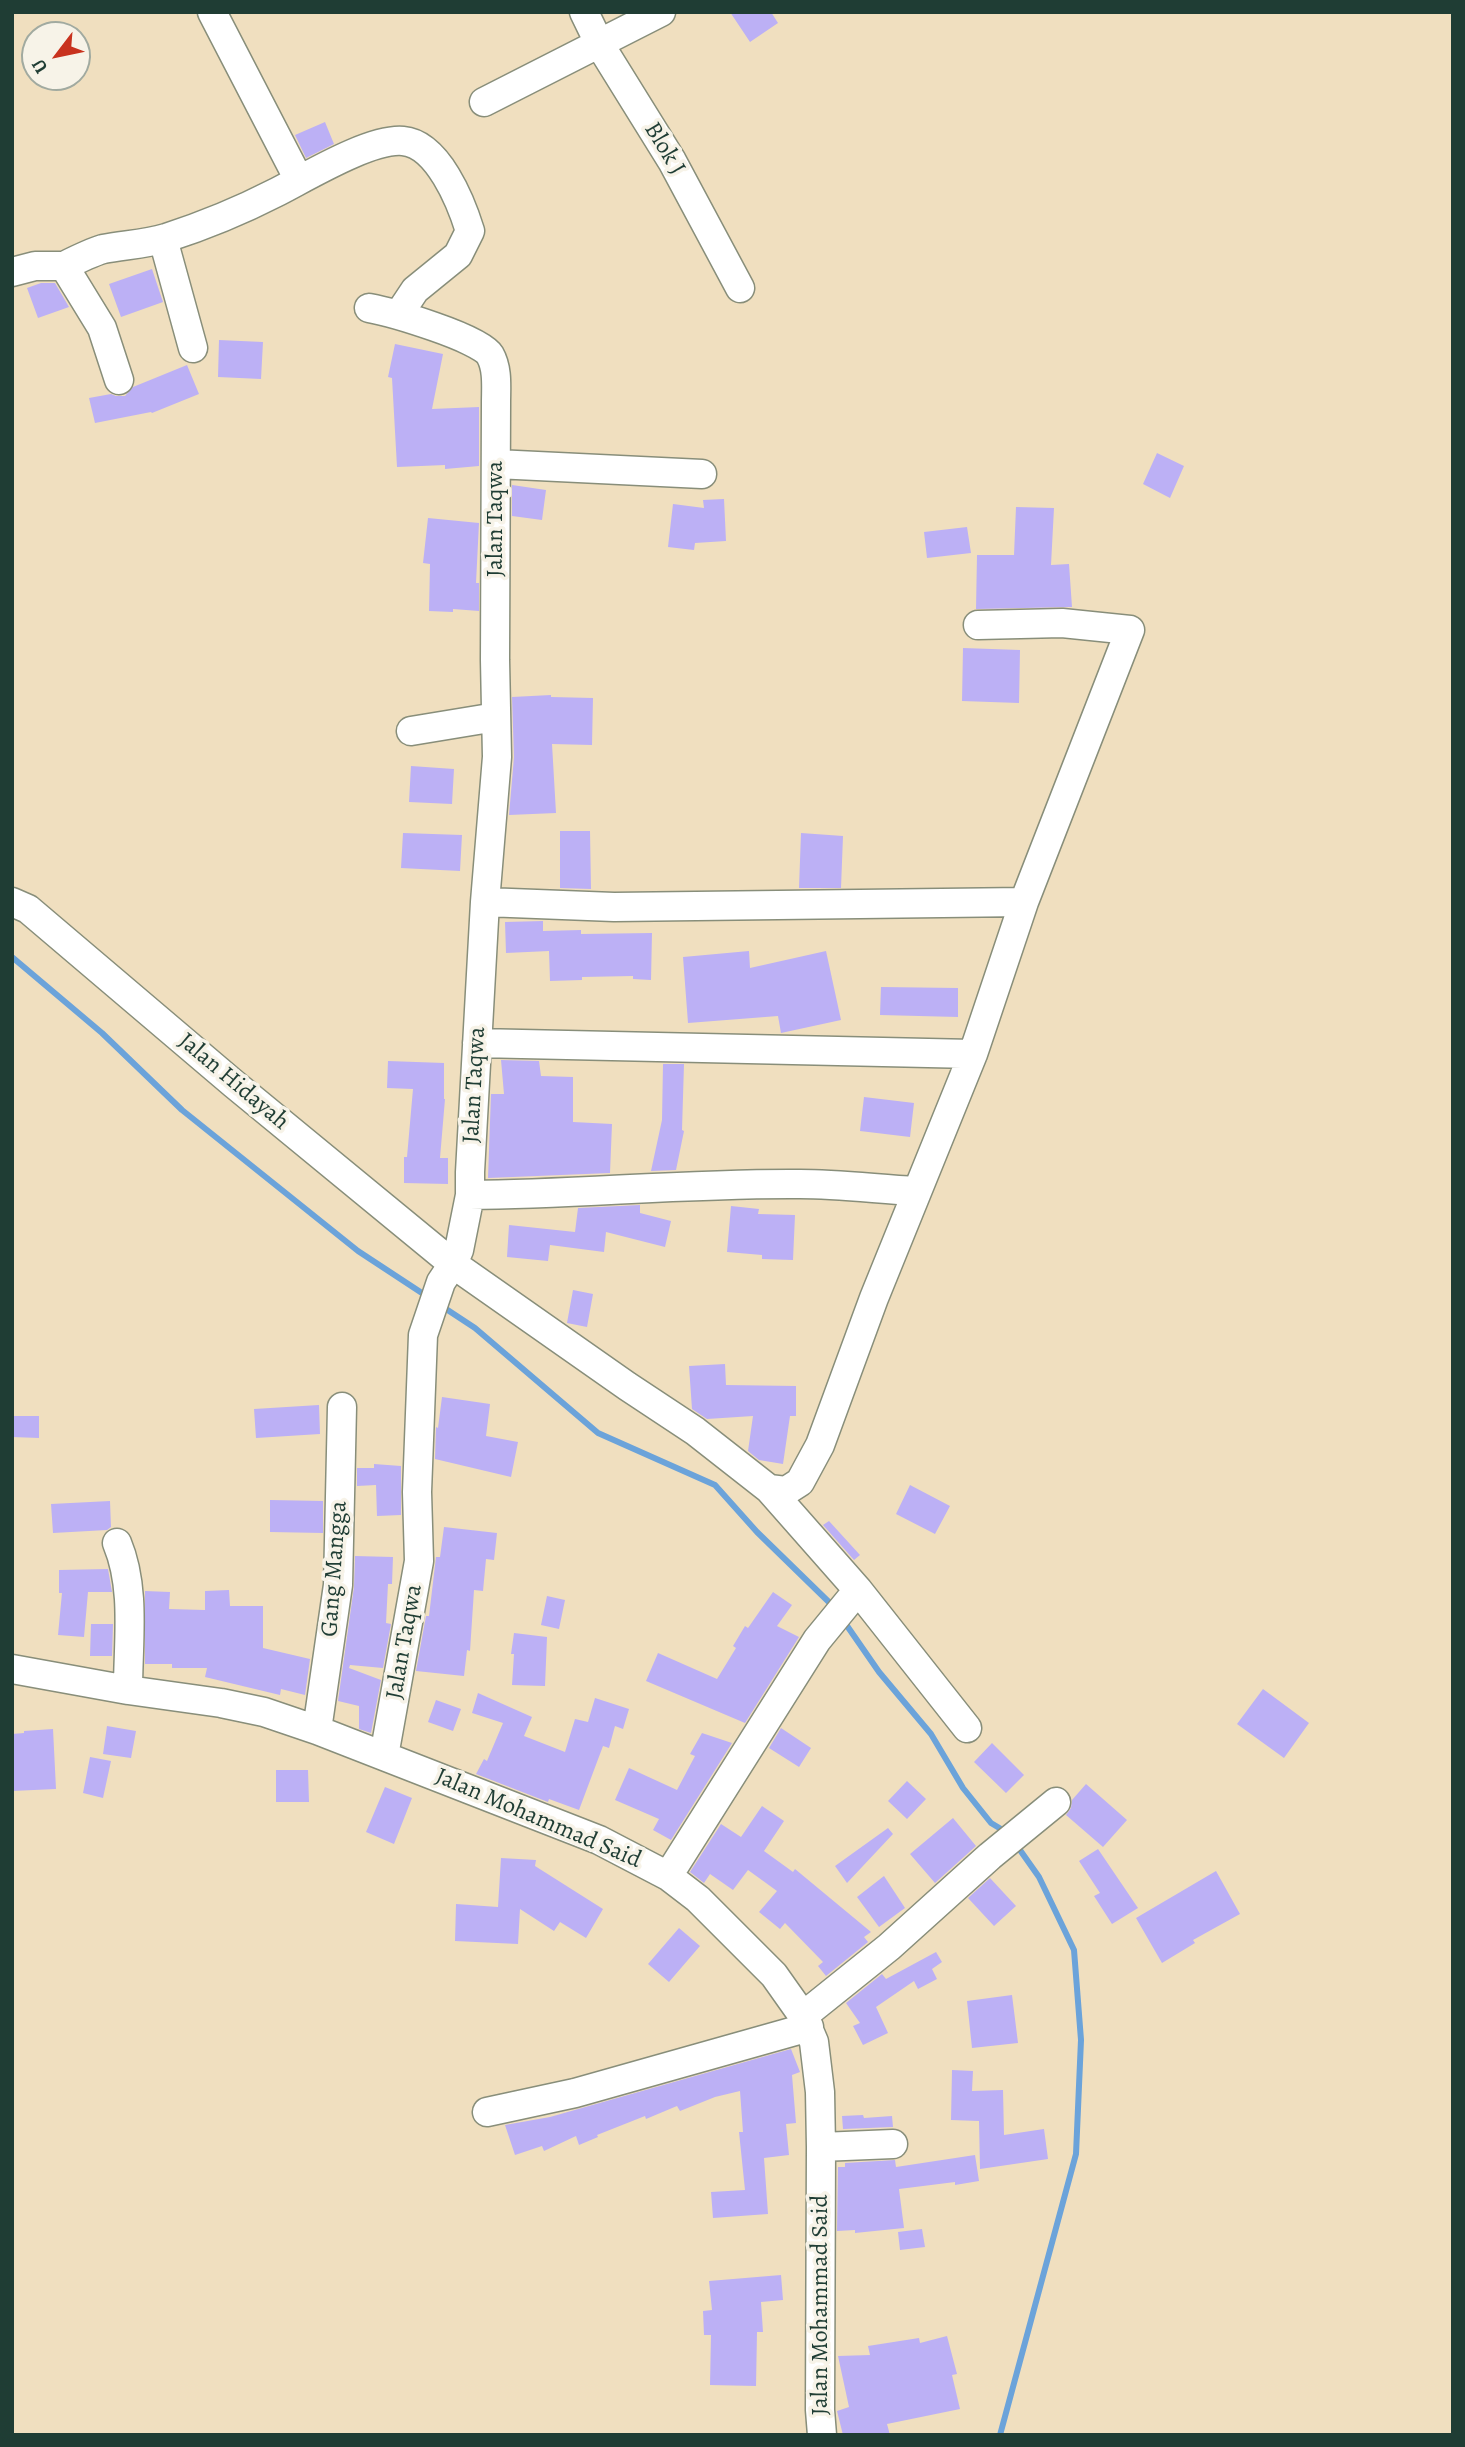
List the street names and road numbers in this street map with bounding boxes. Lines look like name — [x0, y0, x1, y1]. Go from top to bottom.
street label: Blok J — [637, 117, 691, 181]
street label: Jalan Taqwa — [482, 461, 510, 577]
street label: Jalan Taqwa — [458, 1026, 492, 1144]
street label: Jalan Hidayah — [172, 1027, 294, 1137]
street label: Gang Mangga — [316, 1500, 354, 1638]
street label: Jalan Taqwa — [381, 1582, 429, 1702]
street label: Jalan Mohammad Said — [431, 1763, 645, 1875]
street label: Jalan Mohammad Said — [807, 2195, 835, 2415]

